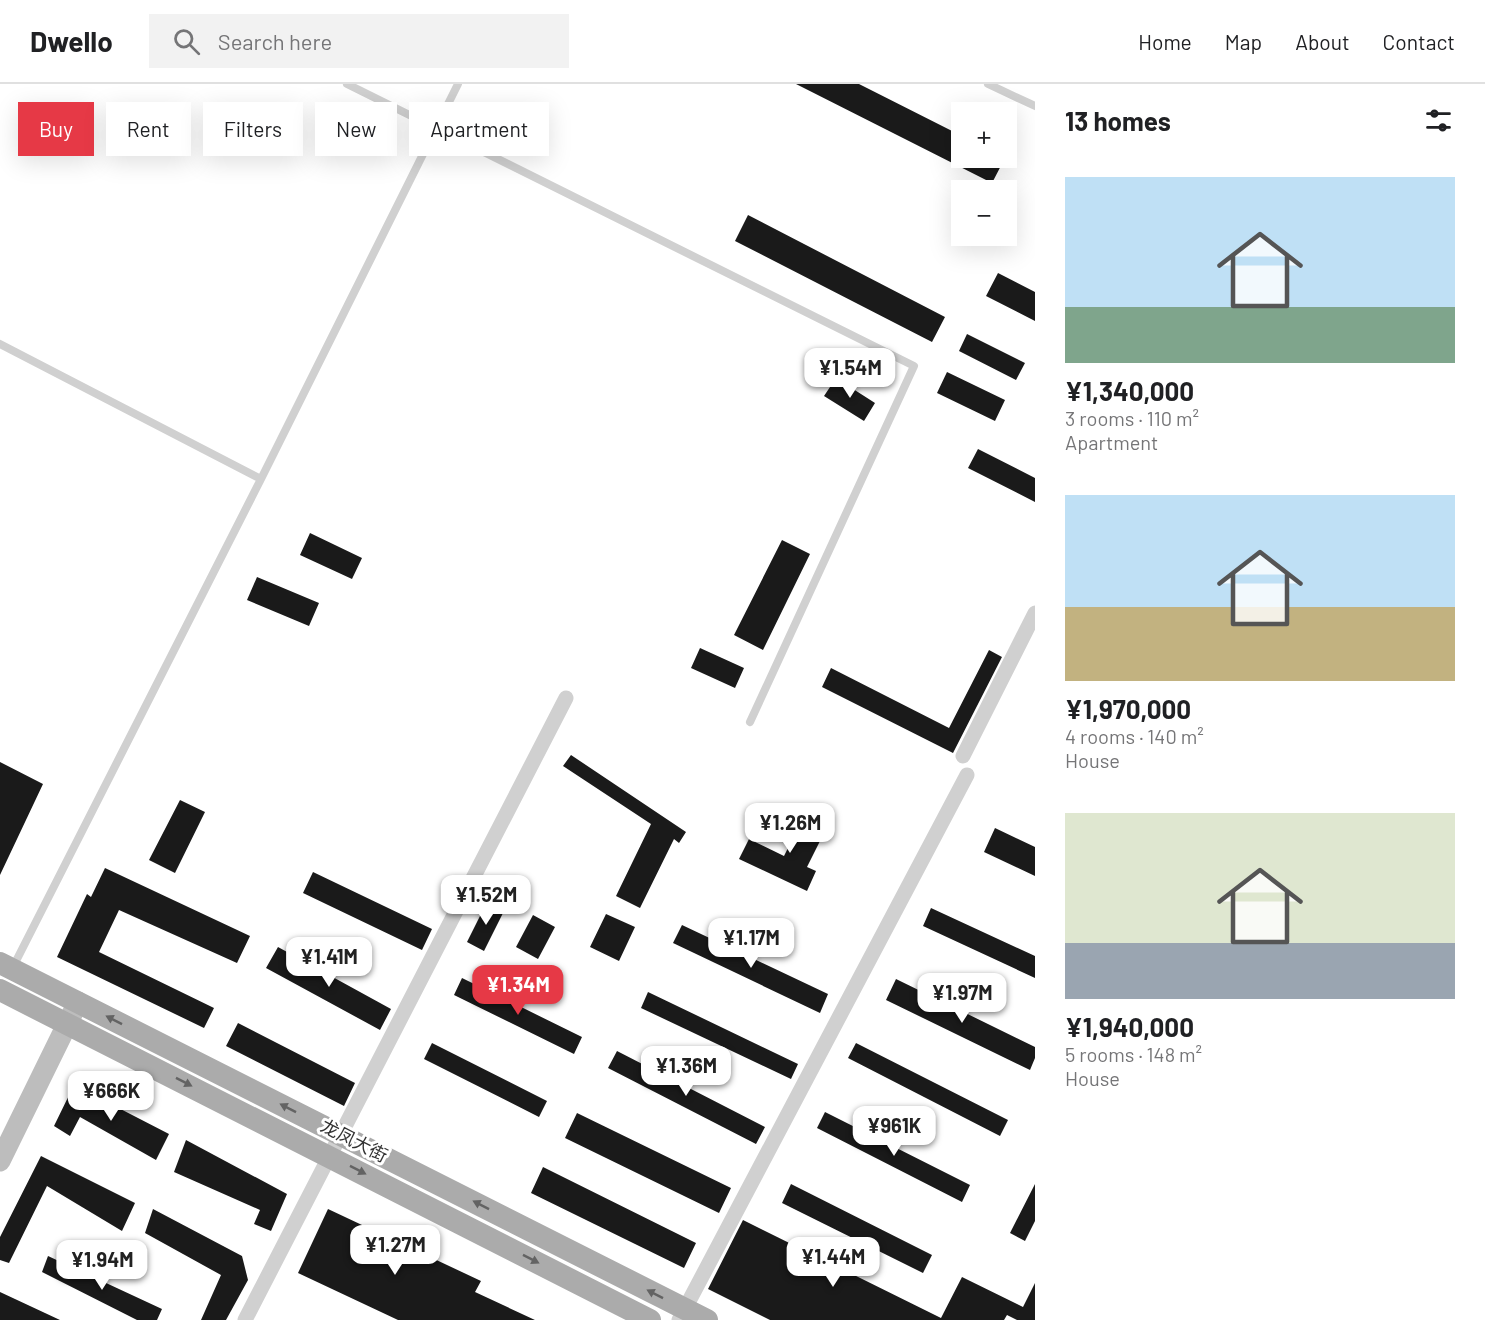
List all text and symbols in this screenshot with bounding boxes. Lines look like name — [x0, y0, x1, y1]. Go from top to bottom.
search box — [149, 14, 569, 68]
text: Dwello — [30, 24, 113, 58]
icon: search — [170, 25, 203, 58]
text: Search here — [218, 28, 332, 54]
text: Home — [1138, 29, 1192, 54]
text: Map — [1225, 29, 1262, 54]
text: About — [1295, 29, 1350, 54]
text: Contact — [1383, 29, 1455, 54]
chip: Buy — [18, 102, 94, 156]
chip: Rent — [106, 102, 191, 156]
chip: Filters — [203, 102, 303, 156]
chip: New — [315, 102, 397, 156]
chip: Apartment — [409, 102, 549, 156]
map controls — [951, 102, 1017, 246]
button: + — [951, 102, 1017, 168]
icon: filters — [1422, 104, 1455, 137]
text: 13 homes — [1065, 105, 1171, 136]
button: − — [951, 180, 1017, 246]
icon: home — [1206, 216, 1314, 324]
pin: ¥1.54M — [801, 348, 899, 399]
text: ¥1.54M — [818, 355, 882, 379]
text: ¥1,340,000 — [1065, 375, 1194, 406]
text: 3 rooms · 110 m² — [1065, 406, 1199, 430]
text: Apartment — [1065, 430, 1158, 454]
icon: home — [1206, 534, 1314, 642]
text: ¥1,970,000 — [1065, 693, 1191, 724]
text: 4 rooms · 140 m² — [1065, 724, 1204, 748]
text: House — [1065, 748, 1120, 772]
pin: ¥1.26M — [741, 803, 839, 854]
text: ¥1.26M — [759, 810, 821, 834]
icon: home — [1206, 852, 1314, 960]
pin: ¥1.52M — [437, 875, 535, 926]
text: ¥1.52M — [455, 882, 517, 906]
pin: ¥1.17M — [702, 918, 800, 969]
text: ¥1.17M — [722, 925, 780, 949]
pin: ¥1.41M — [280, 937, 378, 988]
text: ¥1.41M — [300, 944, 358, 968]
pin: ¥1.34M — [469, 965, 567, 1016]
text: ¥1.34M — [486, 972, 550, 996]
pin: ¥1.97M — [913, 973, 1011, 1024]
text: ¥1.97M — [931, 980, 993, 1004]
text: ¥1,940,000 — [1065, 1011, 1194, 1042]
one-way arrow — [105, 1015, 122, 1025]
text: 5 rooms · 148 m² — [1065, 1042, 1202, 1066]
pin: ¥1.36M — [637, 1046, 735, 1097]
text: ¥1.36M — [655, 1053, 717, 1077]
text: House — [1065, 1066, 1120, 1090]
pin: ¥666K — [69, 1071, 153, 1122]
one-way arrow — [175, 1077, 192, 1087]
text: ¥666K — [82, 1078, 140, 1102]
one-way arrow — [279, 1103, 296, 1113]
pin: ¥961K — [852, 1106, 936, 1157]
text: ¥961K — [867, 1113, 921, 1137]
street label: 龙凤大街 — [317, 1114, 392, 1166]
one-way arrow — [349, 1166, 366, 1175]
one-way arrow — [472, 1201, 489, 1210]
pin: ¥1.27M — [346, 1225, 444, 1276]
text: ¥1.27M — [364, 1232, 426, 1256]
pin: ¥1.44M — [784, 1237, 882, 1288]
pin: ¥1.94M — [53, 1240, 151, 1291]
text: ¥1.44M — [801, 1244, 865, 1268]
text: ¥1.94M — [70, 1247, 134, 1271]
one-way arrow — [523, 1254, 540, 1264]
one-way arrow — [646, 1289, 663, 1298]

